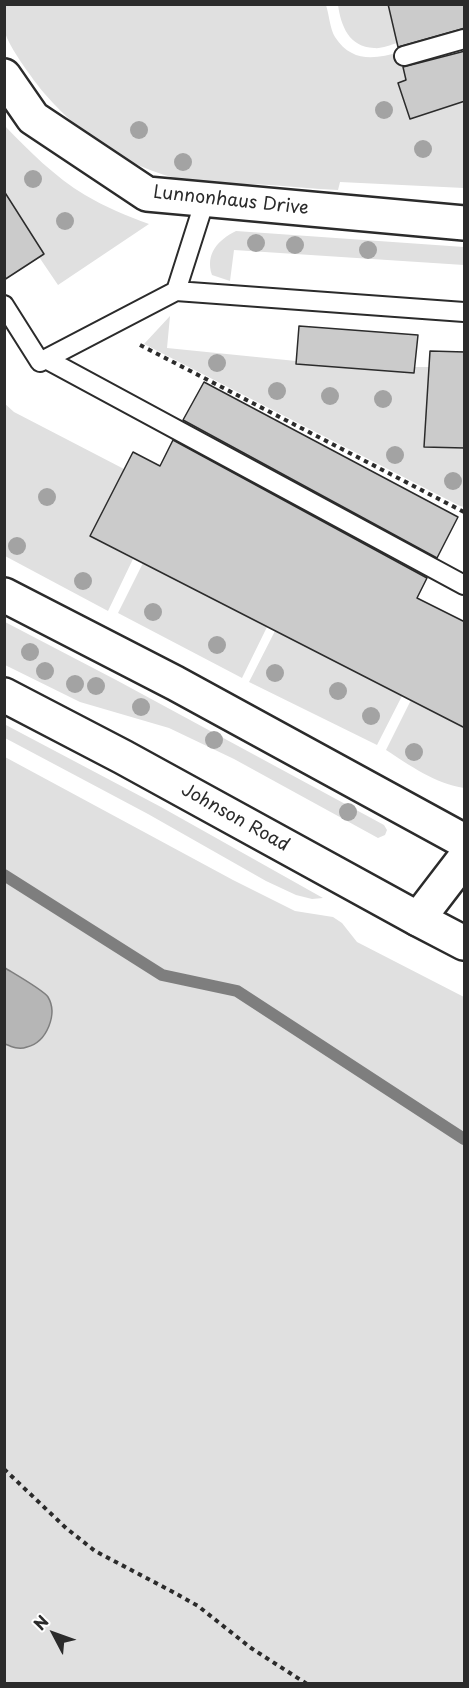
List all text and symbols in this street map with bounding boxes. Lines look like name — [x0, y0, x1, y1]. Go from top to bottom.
street label: Lunnonhaus Drive — [152, 182, 310, 220]
street label: Johnson Road — [177, 779, 293, 857]
north arrow — [24, 1604, 84, 1664]
text: N — [27, 1610, 54, 1635]

